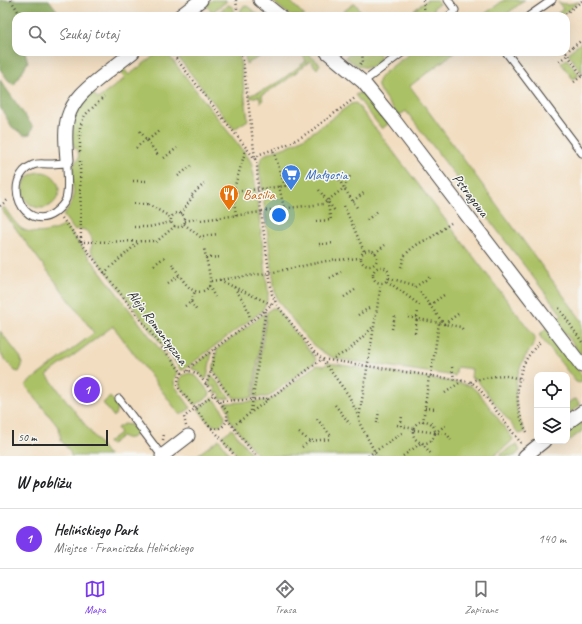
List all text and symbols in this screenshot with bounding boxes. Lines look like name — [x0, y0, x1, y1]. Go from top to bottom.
search box — [12, 12, 570, 56]
icon: search — [26, 23, 48, 45]
text: Szukaj tutaj — [58, 25, 119, 44]
supermarket icon: Małgosia — [280, 163, 302, 191]
place label: Małgosia — [305, 166, 349, 183]
street label: Pstrągowa — [449, 170, 493, 221]
restaurant icon: Basilia — [218, 183, 240, 211]
place label: Basilia — [243, 186, 276, 203]
your location — [269, 205, 289, 225]
street label: Aleja Romantyczna — [124, 286, 192, 369]
map controls — [534, 372, 570, 444]
button: locate — [534, 372, 570, 408]
pin: 1 — [74, 375, 100, 405]
button: layers — [534, 408, 570, 444]
scale bar — [12, 428, 108, 447]
text: 50 m — [18, 430, 37, 444]
text: W pobliżu — [16, 472, 71, 493]
text: Helińskiego Park — [54, 521, 138, 540]
text: 1 — [26, 531, 32, 547]
text: 140 m — [538, 531, 566, 547]
text: Miejsce · Franciszka Helińskiego — [54, 540, 193, 556]
tab: Mapa — [84, 578, 106, 616]
tab: Trasa — [274, 578, 296, 616]
tab: Zapisane — [465, 578, 498, 616]

